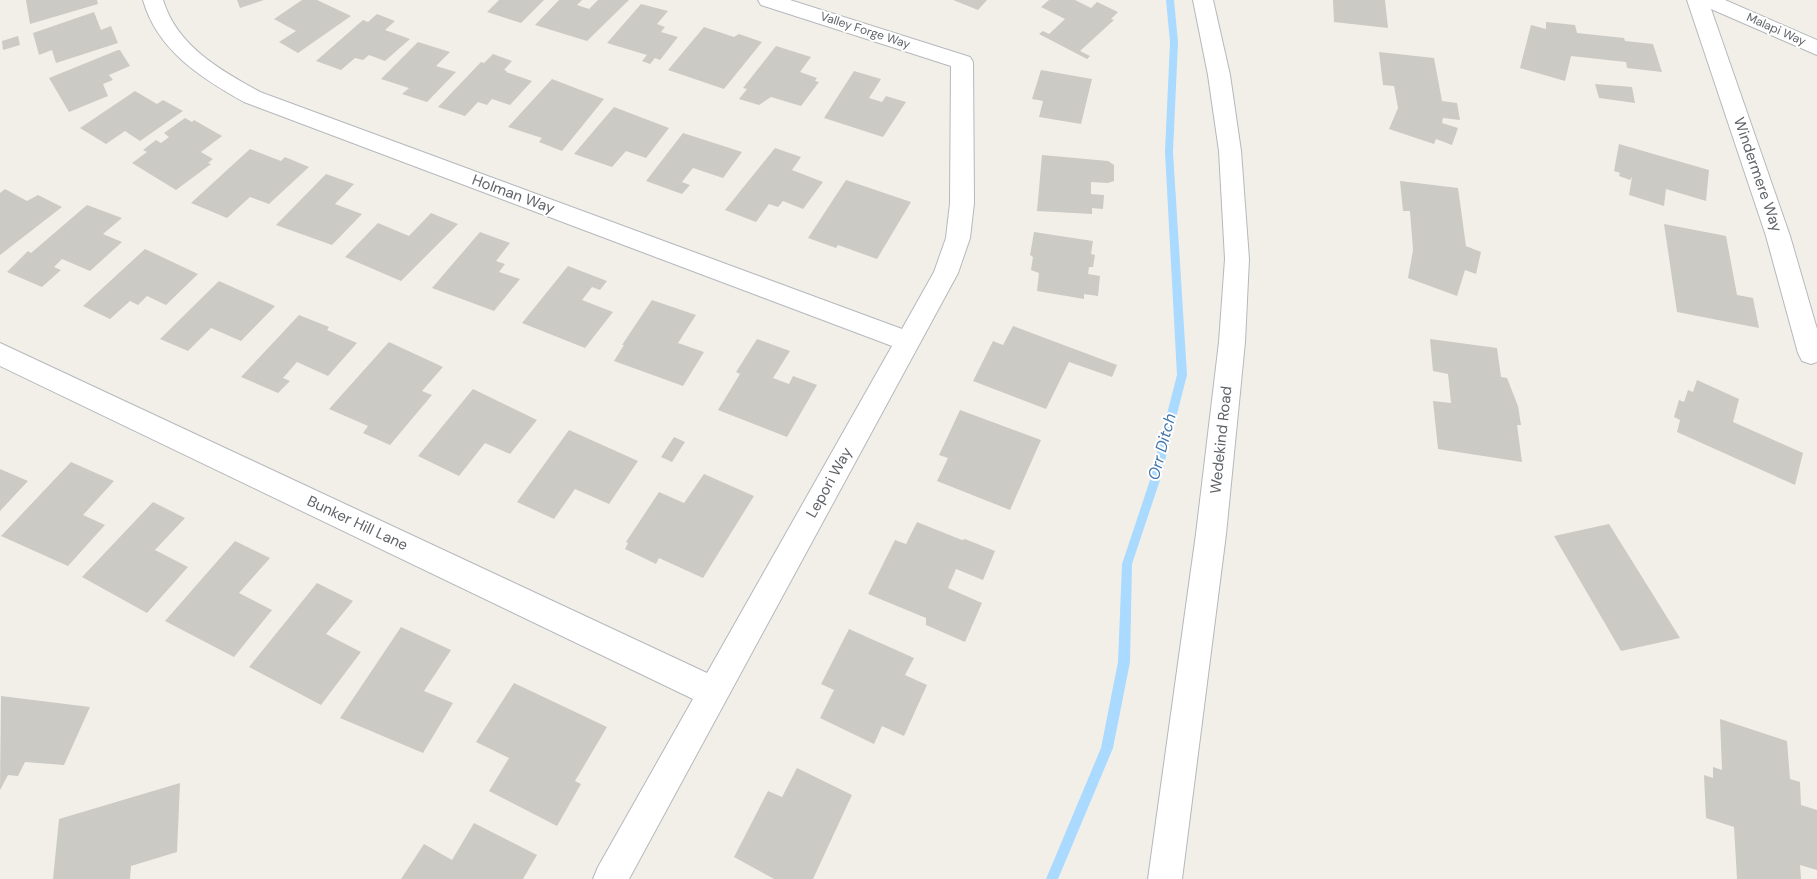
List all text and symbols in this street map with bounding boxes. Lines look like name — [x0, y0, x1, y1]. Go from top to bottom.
street label: Valley Forge Way — [818, 10, 912, 52]
street label: Malapi Way — [1744, 11, 1808, 49]
street label: Windermere Way — [1729, 115, 1785, 235]
street label: Holman Way — [469, 172, 557, 218]
street label: Wedekind Road — [1207, 385, 1237, 495]
water label: Orr Ditch — [1145, 412, 1181, 482]
street label: Lepori Way — [803, 445, 857, 521]
street label: Bunker Hill Lane — [304, 493, 410, 555]

